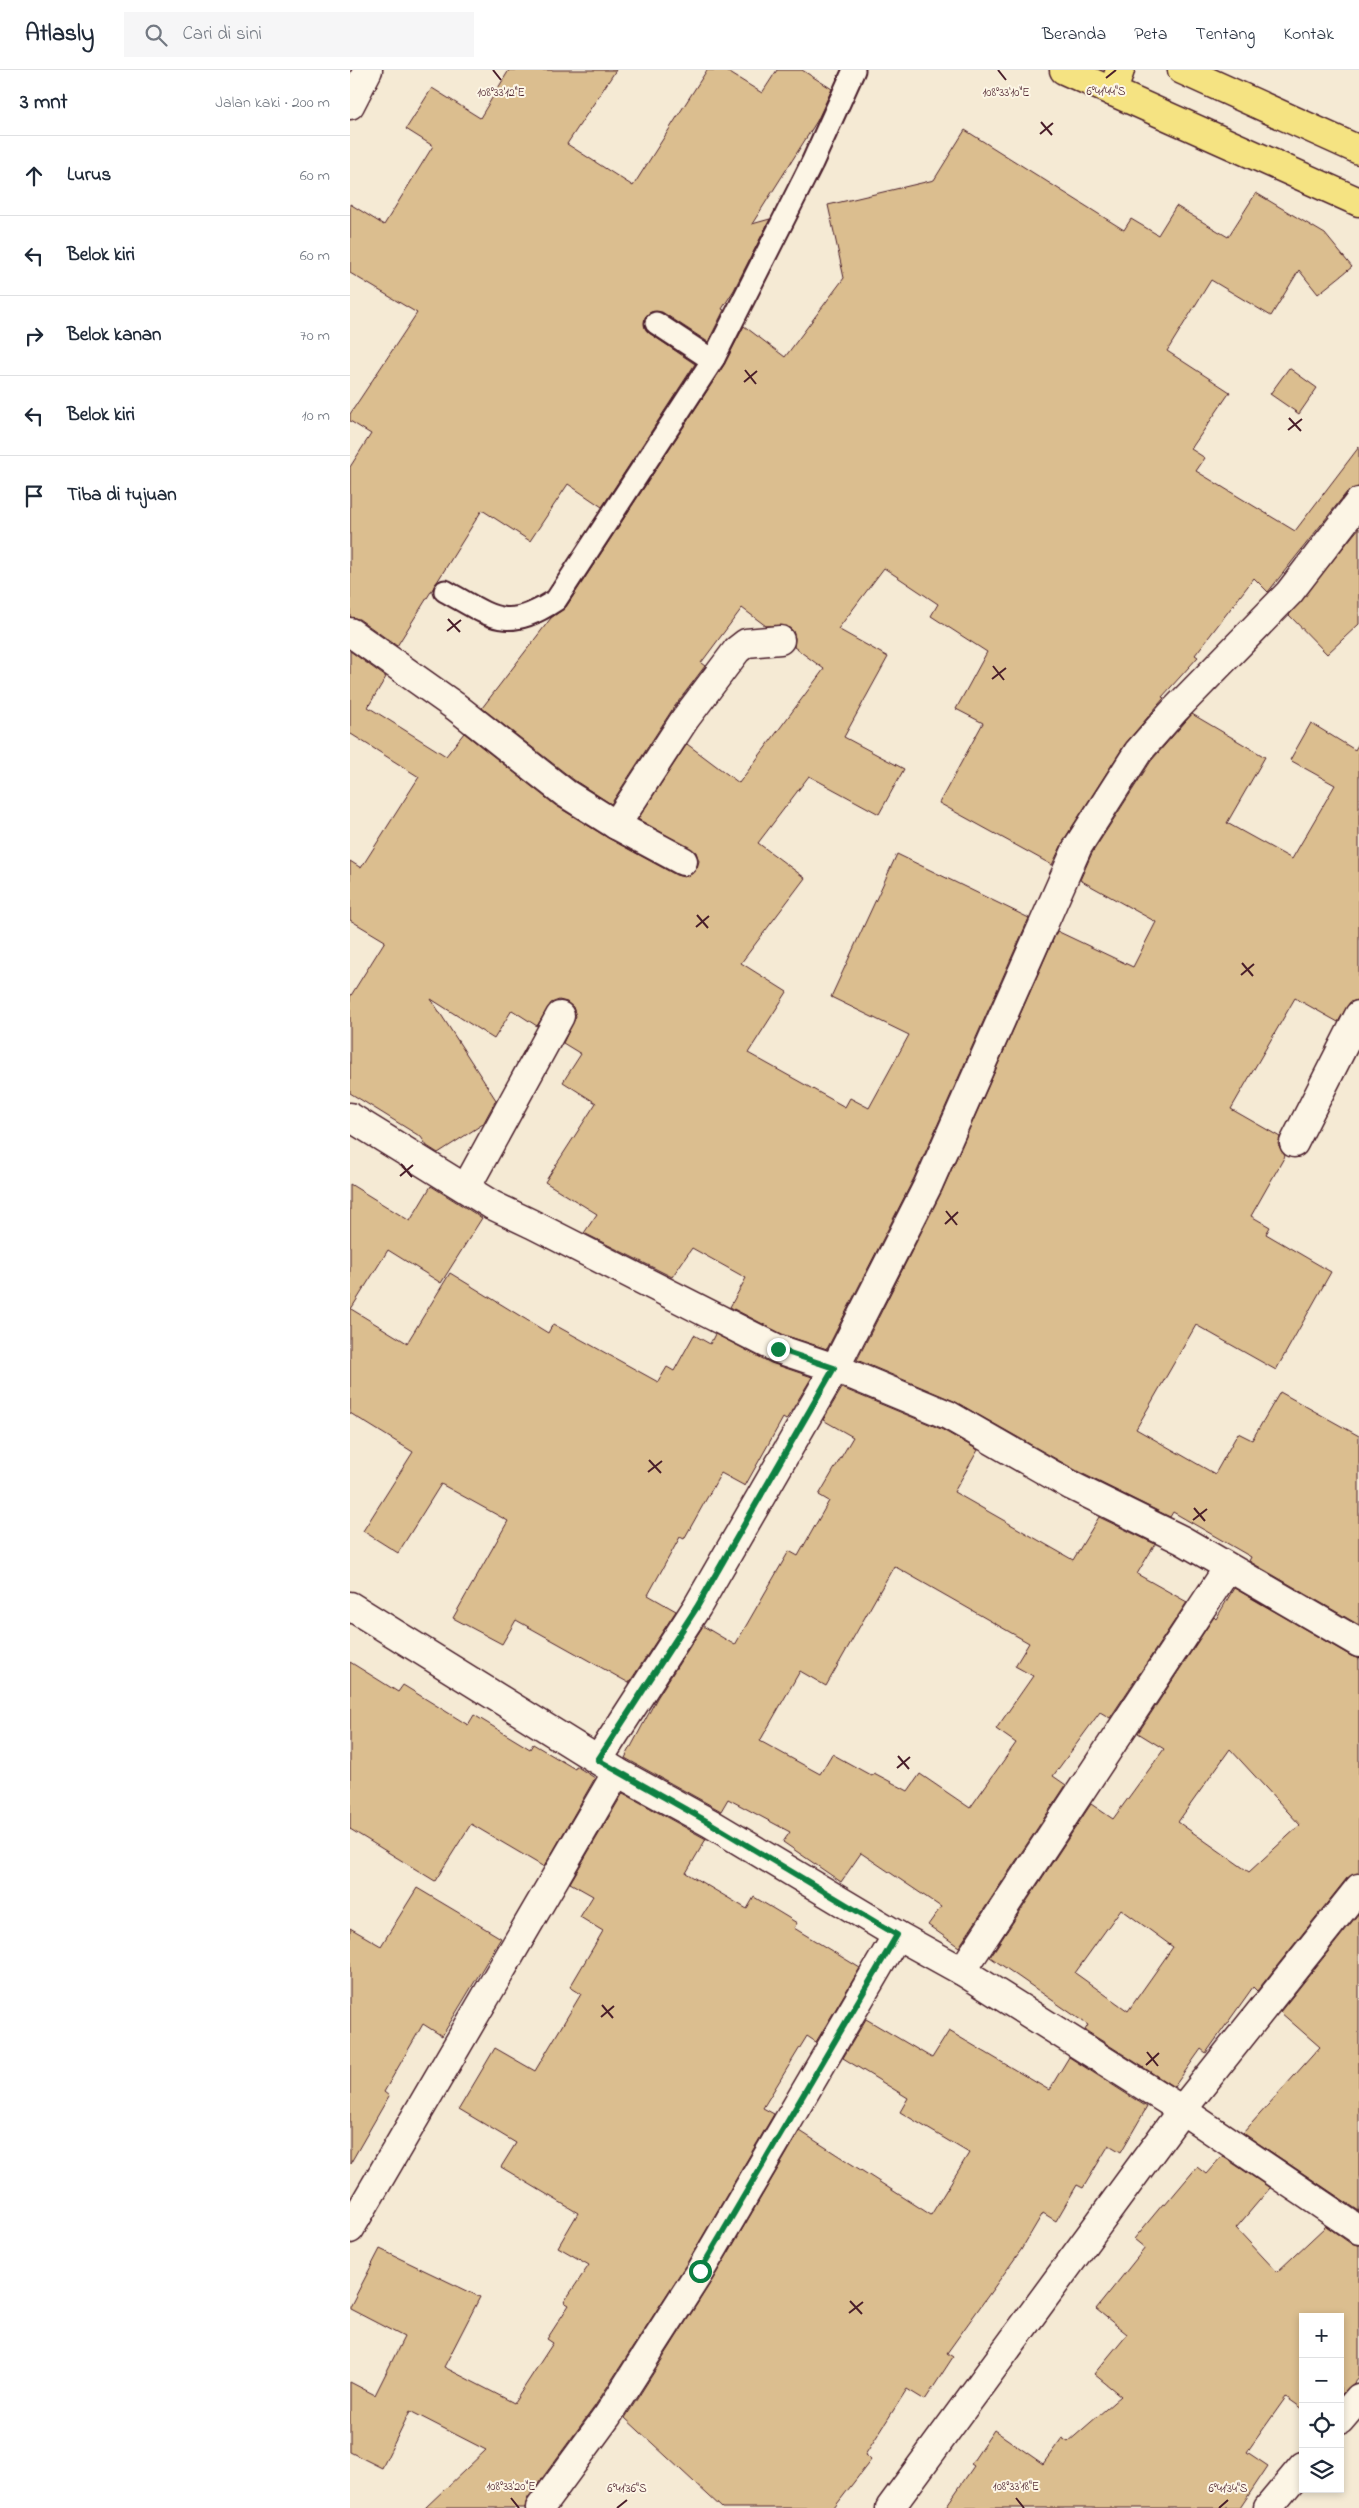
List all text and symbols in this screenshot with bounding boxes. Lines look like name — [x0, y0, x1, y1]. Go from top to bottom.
search box — [124, 12, 474, 57]
text: Atlasly — [25, 17, 94, 52]
icon: search — [142, 21, 170, 49]
text: Cari di sini — [182, 21, 262, 48]
text: Beranda — [1042, 22, 1106, 48]
text: Peta — [1134, 22, 1167, 48]
text: Tentang — [1195, 22, 1255, 48]
text: Kontak — [1283, 22, 1334, 48]
text: 6°41'44"S — [1087, 83, 1126, 101]
text: 108°33'12"E — [477, 84, 525, 102]
text: 108°33'10"E — [983, 84, 1029, 102]
text: 3 mnt — [20, 88, 68, 118]
text: Jalan kaki · 200 m — [215, 91, 330, 115]
icon: ahead — [20, 162, 48, 190]
text: Lurus — [67, 162, 111, 189]
text: 60 m — [300, 164, 330, 188]
icon: left — [20, 242, 48, 270]
text: Belok kiri — [67, 242, 135, 269]
text: 60 m — [300, 244, 330, 268]
icon: right — [20, 322, 48, 350]
text: Belok kanan — [67, 322, 161, 349]
text: 70 m — [300, 324, 330, 348]
icon: left — [20, 402, 48, 430]
text: Belok kiri — [67, 402, 135, 429]
text: 10 m — [302, 404, 330, 428]
icon: arrive — [20, 482, 48, 510]
text: Tiba di tujuan — [67, 482, 177, 509]
route end — [767, 1338, 790, 1361]
route start — [689, 2260, 712, 2283]
map controls — [1299, 2313, 1344, 2493]
button: + — [1299, 2313, 1344, 2358]
button: − — [1299, 2358, 1344, 2403]
button: locate — [1299, 2403, 1344, 2448]
button: layers — [1299, 2448, 1344, 2493]
text: 108°33'20"E — [486, 2478, 536, 2496]
text: 108°33'18"E — [993, 2478, 1039, 2496]
text: 6°41'36"S — [607, 2480, 647, 2498]
text: 6°41'34"S — [1209, 2480, 1248, 2498]

